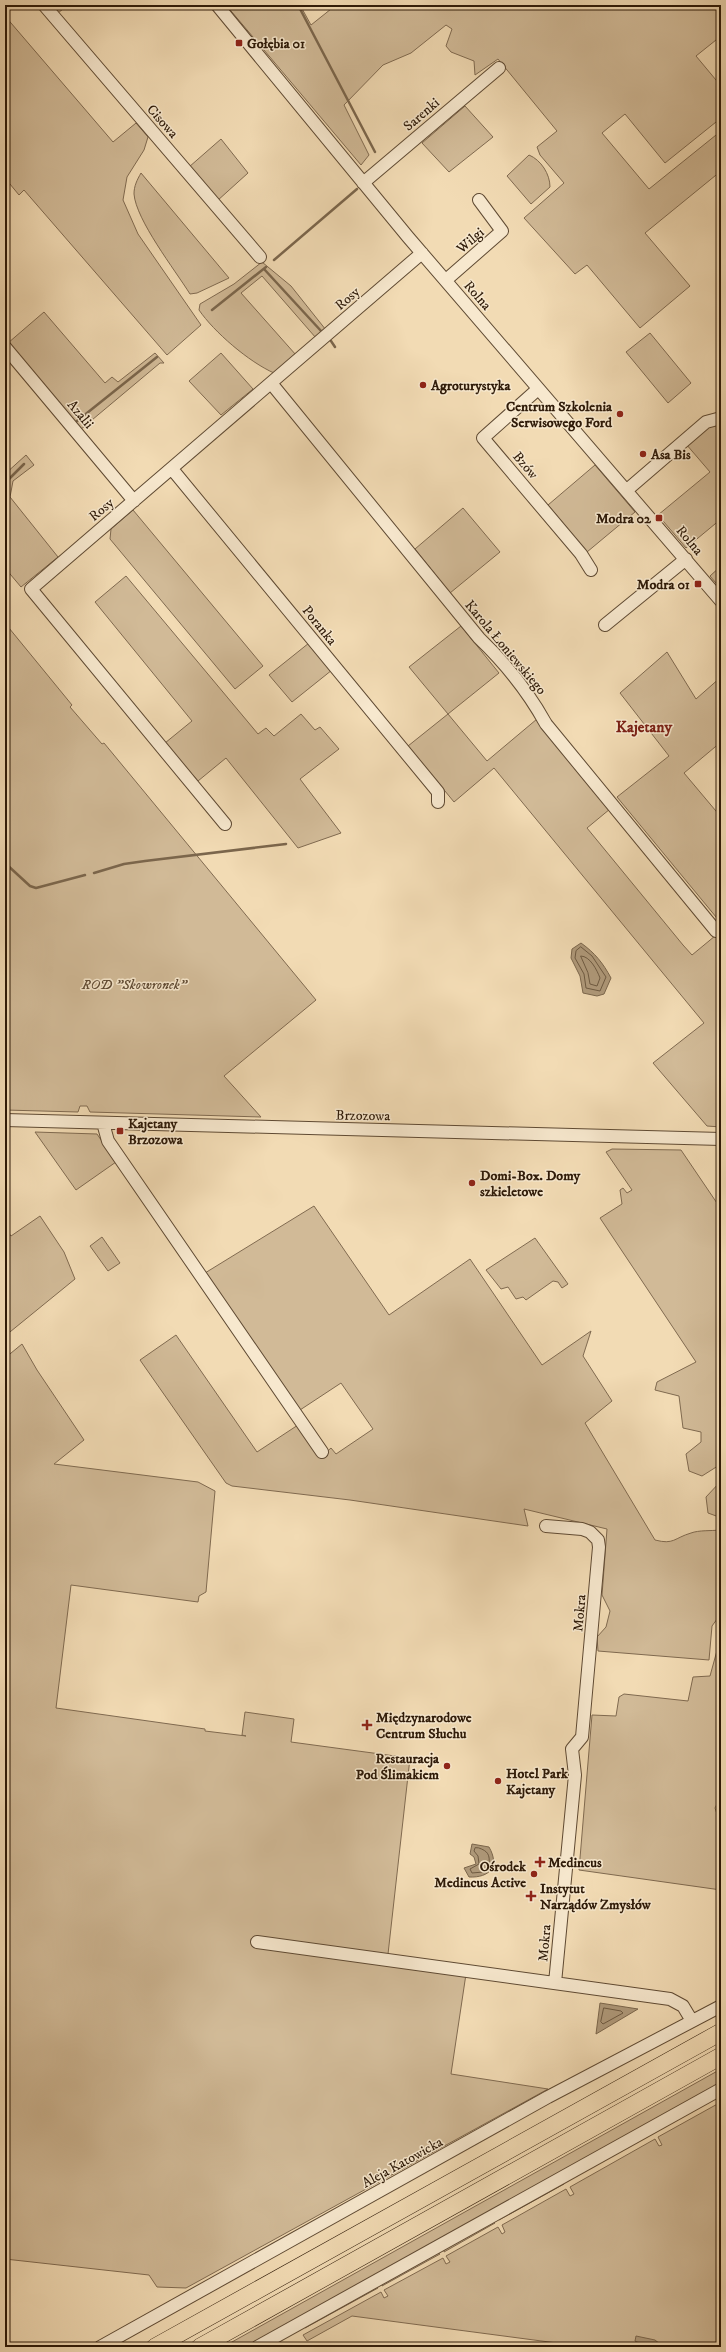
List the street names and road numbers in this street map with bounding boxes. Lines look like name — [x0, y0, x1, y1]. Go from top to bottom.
street label: Sarenki — [400, 94, 444, 135]
street label: Cisowa — [143, 101, 182, 142]
street label: Wilgi — [452, 224, 489, 258]
street label: Rolna — [459, 277, 495, 314]
street label: Rosy — [331, 283, 364, 315]
street label: Azalii — [63, 396, 98, 433]
street label: Bzów — [508, 448, 542, 483]
street label: Rosy — [85, 494, 118, 525]
street label: Rolna — [672, 522, 707, 559]
street label: Karola Łoniewskiego — [460, 597, 550, 699]
street label: Poranka — [298, 602, 341, 649]
street label: Brzozowa — [336, 1107, 390, 1125]
street label: Mokra — [569, 1594, 591, 1633]
street label: Mokra — [534, 1924, 556, 1963]
street label: Aleja Katowicka — [359, 2133, 446, 2192]

